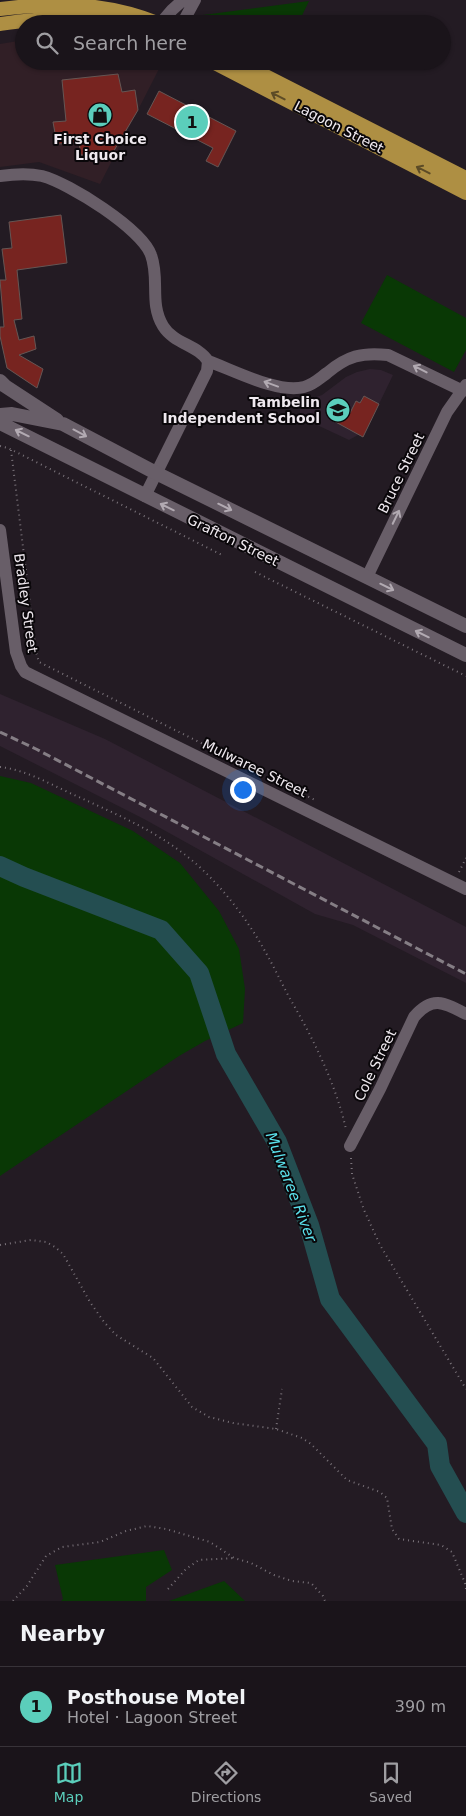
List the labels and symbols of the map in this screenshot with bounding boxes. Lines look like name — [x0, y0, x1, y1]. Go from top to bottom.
one-way arrow — [271, 91, 286, 101]
street label: Lagoon Street — [292, 98, 387, 157]
shop icon: First Choice Liquor — [87, 102, 113, 128]
pin: 1 — [176, 103, 208, 141]
place label: First Choice Liquor — [53, 131, 147, 163]
one-way arrow — [415, 165, 430, 175]
one-way arrow — [412, 364, 427, 374]
one-way arrow — [264, 379, 279, 388]
place label: Tambelin Independent School — [162, 394, 320, 426]
school or university icon: Tambelin Independent School — [325, 397, 351, 423]
one-way arrow — [15, 428, 30, 438]
one-way arrow — [73, 428, 88, 438]
street label: Bruce Street — [375, 430, 428, 516]
one-way arrow — [160, 502, 175, 511]
one-way arrow — [217, 503, 232, 512]
one-way arrow — [392, 510, 401, 525]
street label: Grafton Street — [185, 511, 282, 569]
street label: Bradley Street — [11, 552, 41, 654]
one-way arrow — [379, 582, 394, 592]
one-way arrow — [415, 629, 430, 638]
street label: Mulwaree Street — [200, 736, 310, 801]
your location — [230, 777, 256, 803]
street label: Cole Street — [351, 1026, 399, 1103]
water label: Mulwaree River — [262, 1129, 321, 1245]

